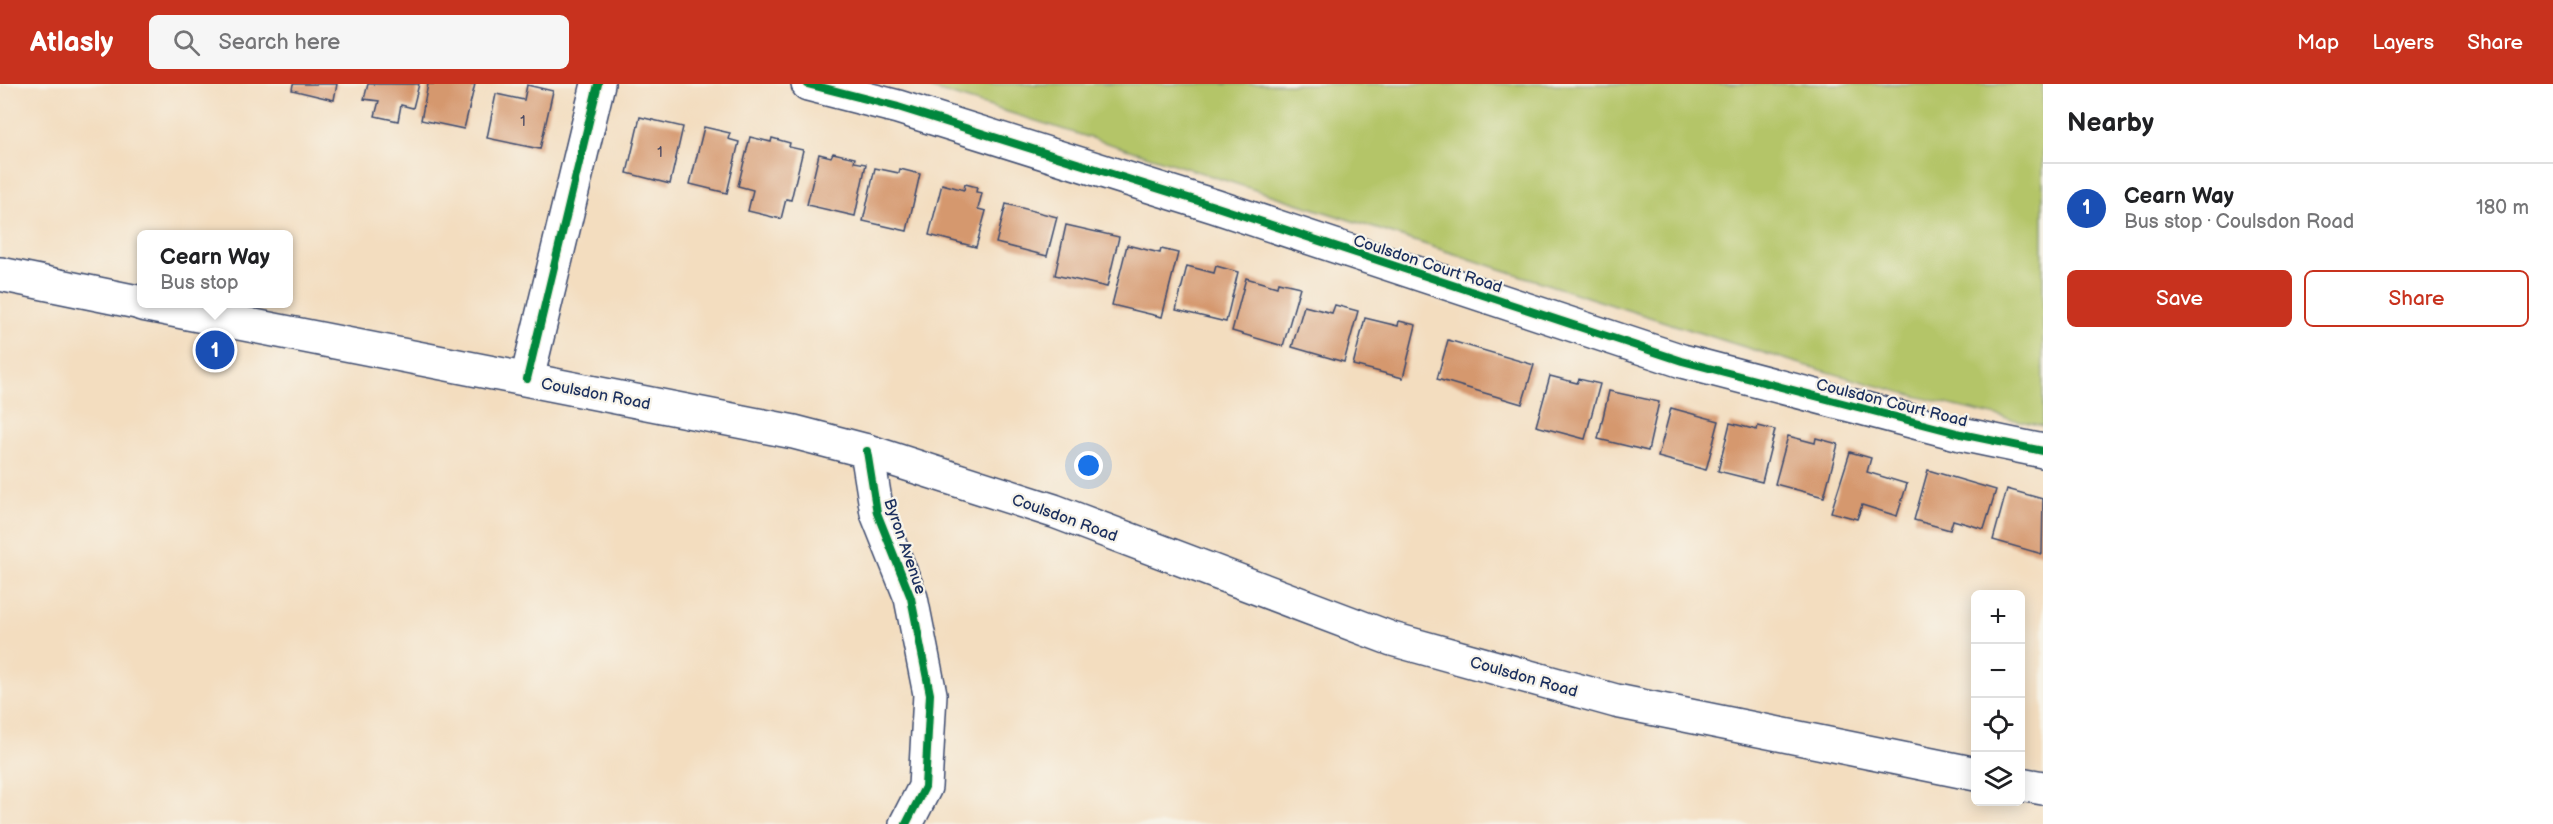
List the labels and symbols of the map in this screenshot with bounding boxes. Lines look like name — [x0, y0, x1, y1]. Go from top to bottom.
house number: 1 — [520, 113, 526, 130]
house number: 1 — [657, 144, 663, 161]
street label: Coulsdon Court Road — [1351, 231, 1504, 297]
pin: 1 — [196, 328, 234, 372]
street label: Coulsdon Road — [539, 375, 652, 414]
street label: Coulsdon Court Road — [1814, 375, 1969, 431]
your location — [1074, 451, 1103, 480]
street label: Coulsdon Road — [1009, 491, 1120, 546]
street label: Byron Avenue — [879, 496, 930, 597]
street label: Coulsdon Road — [1468, 653, 1580, 702]

